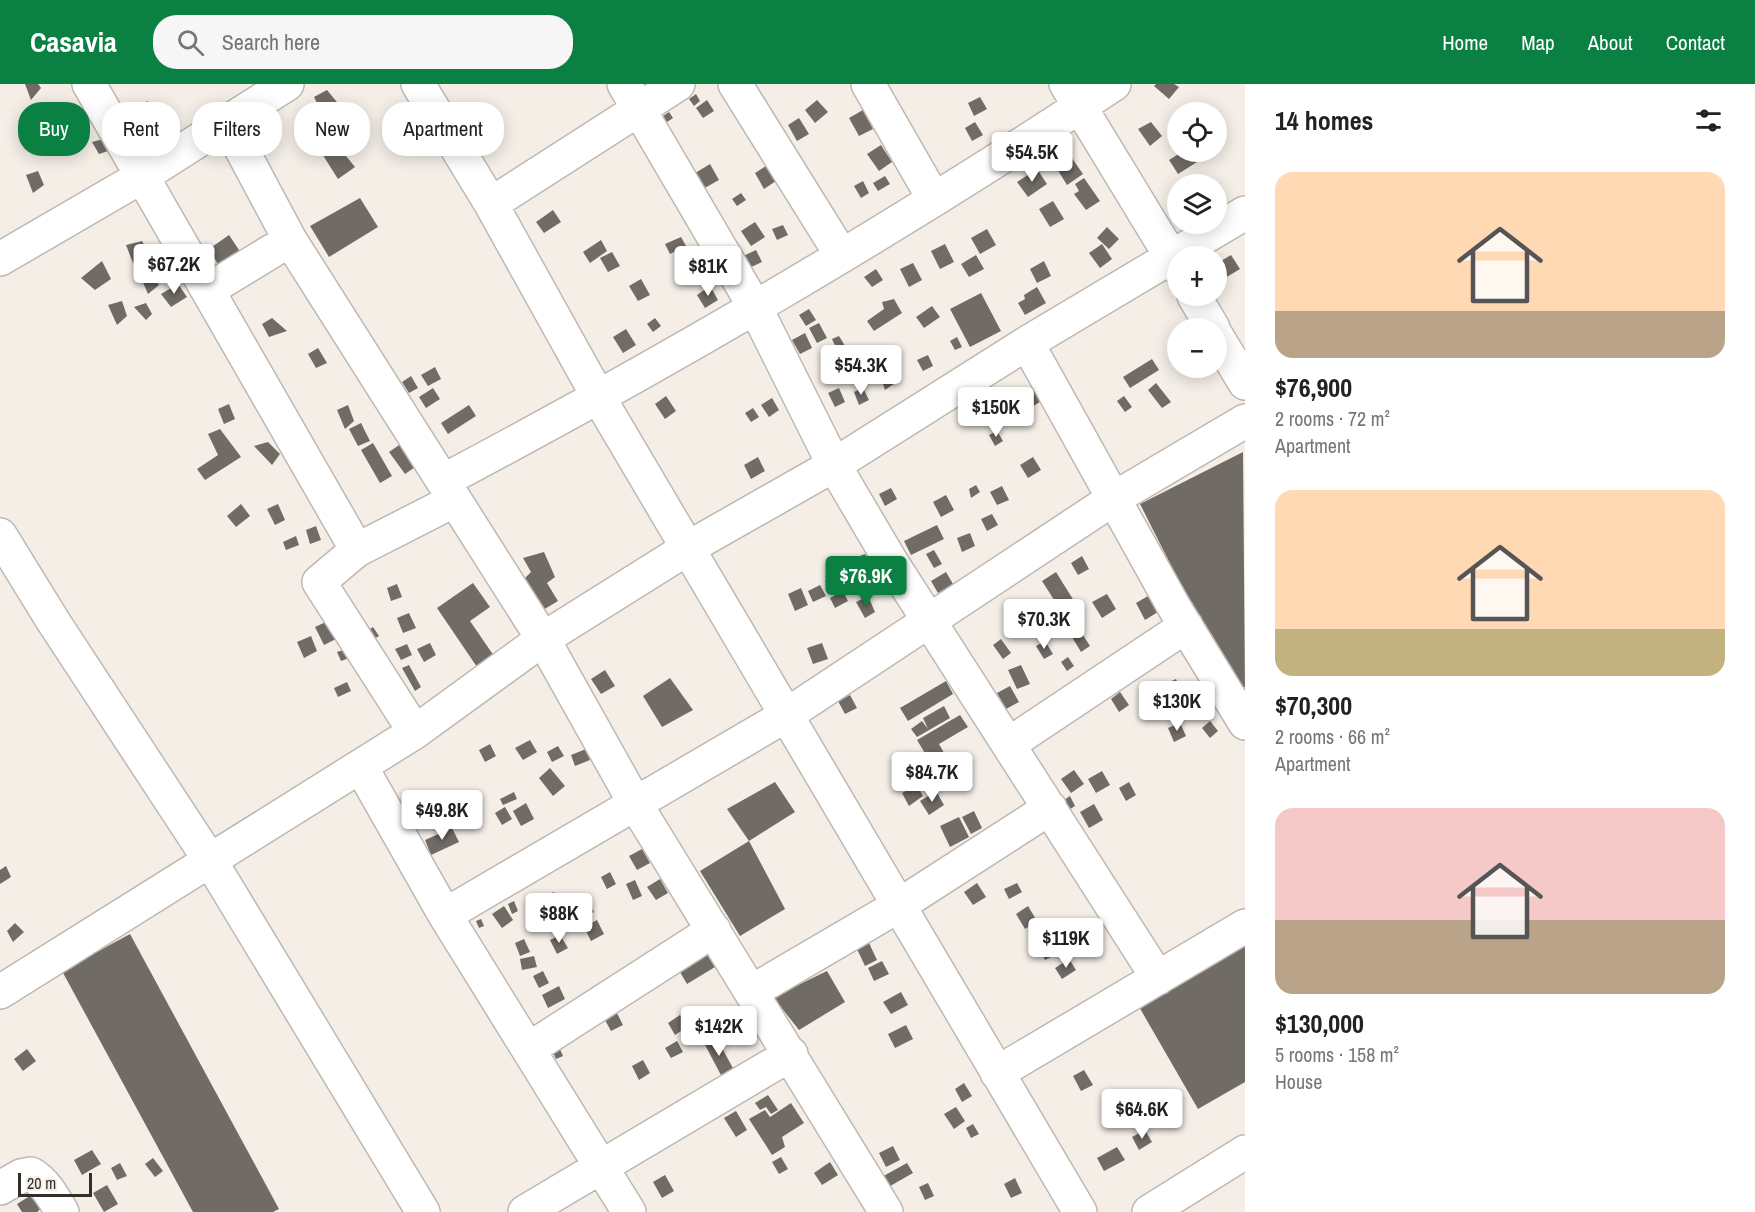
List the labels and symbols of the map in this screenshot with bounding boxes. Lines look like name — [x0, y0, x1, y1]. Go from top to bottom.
pin: $54.5K — [983, 132, 1081, 183]
pin: $67.2K — [125, 244, 223, 295]
pin: $81K — [672, 246, 744, 297]
pin: $54.3K — [812, 345, 910, 396]
pin: $150K — [954, 387, 1038, 438]
pin: $76.9K — [817, 556, 915, 607]
pin: $70.3K — [995, 599, 1093, 650]
pin: $130K — [1135, 681, 1219, 732]
pin: $84.7K — [883, 752, 981, 803]
pin: $49.8K — [393, 790, 491, 841]
pin: $88K — [523, 893, 595, 944]
pin: $119K — [1024, 918, 1108, 969]
pin: $142K — [677, 1006, 761, 1057]
pin: $64.6K — [1093, 1089, 1191, 1140]
scale bar — [18, 1170, 92, 1198]

